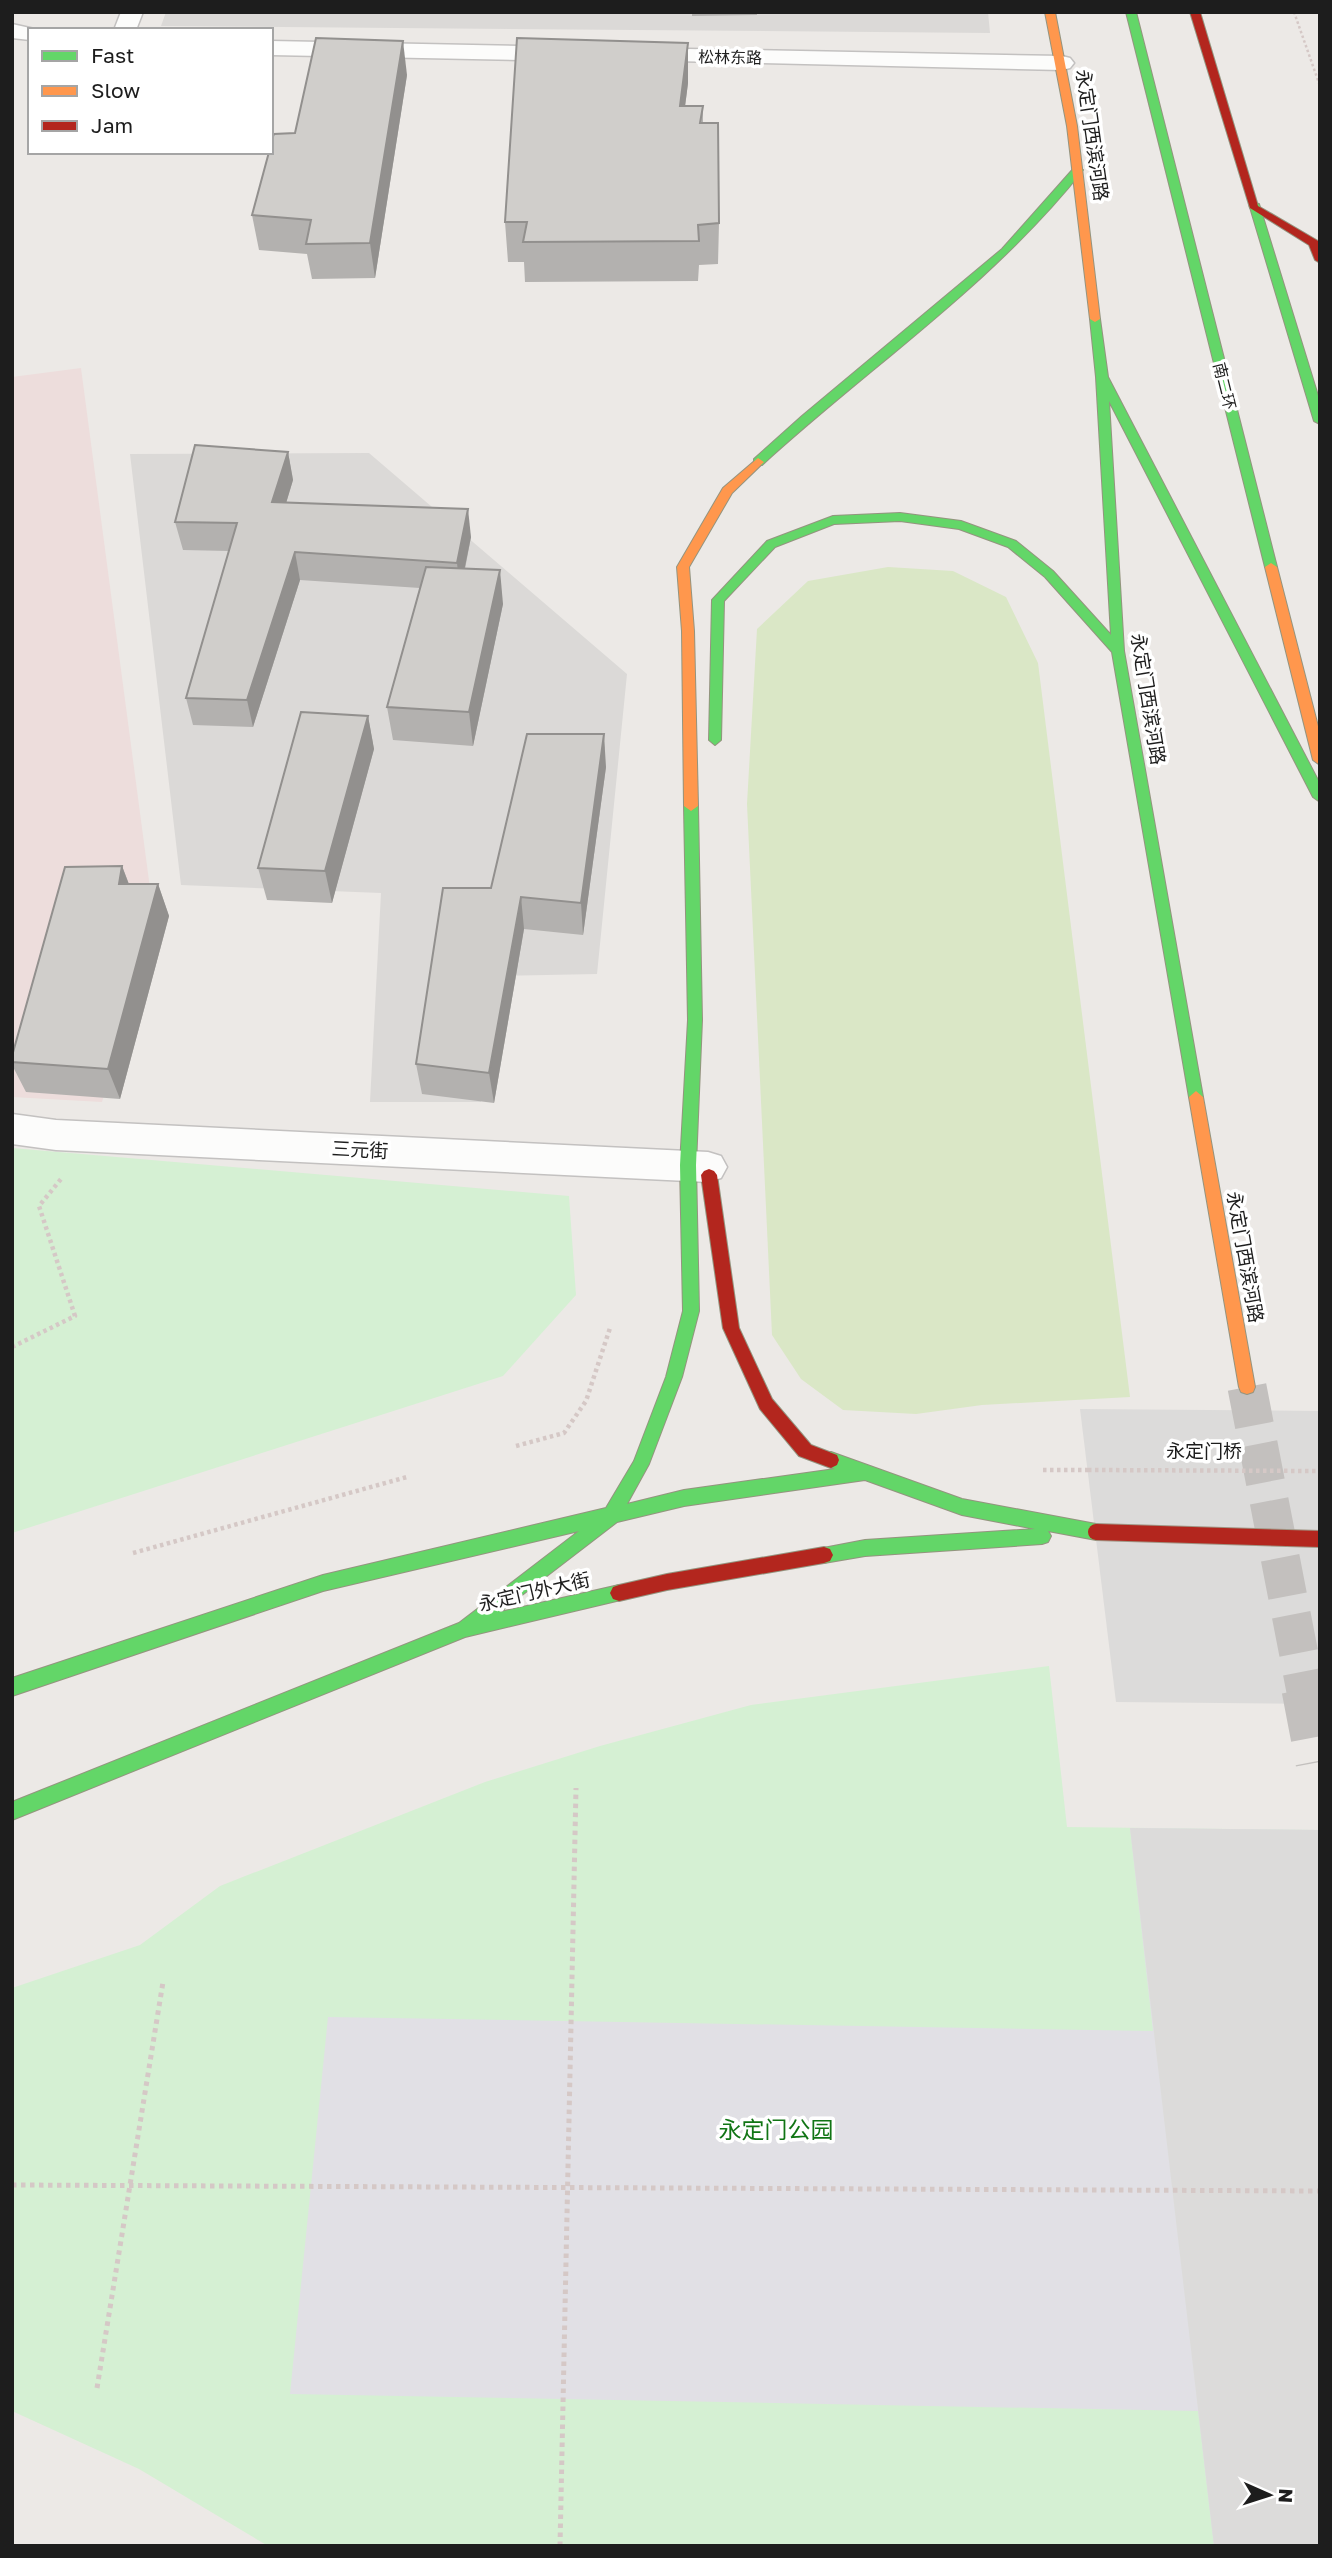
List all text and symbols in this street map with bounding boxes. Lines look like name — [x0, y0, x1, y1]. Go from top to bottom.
legend — [28, 28, 273, 154]
text: Fast — [91, 42, 134, 68]
street label: 松林东路 — [698, 46, 762, 68]
street label: 永定门西滨河路 — [1072, 68, 1114, 202]
text: Slow — [91, 77, 140, 103]
text: Jam — [91, 112, 133, 138]
street label: 南二环 — [1209, 360, 1241, 412]
street label: 永定门西滨河路 — [1127, 632, 1171, 766]
street label: 三元街 — [331, 1136, 389, 1162]
street label: 永定门西滨河路 — [1223, 1190, 1269, 1324]
street label: 永定门桥 — [1166, 1439, 1242, 1462]
street label: 永定门外大街 — [476, 1567, 592, 1615]
park label: 永定门公园 — [719, 2115, 834, 2143]
north arrow — [1234, 2460, 1304, 2530]
text: N — [1275, 2488, 1298, 2504]

